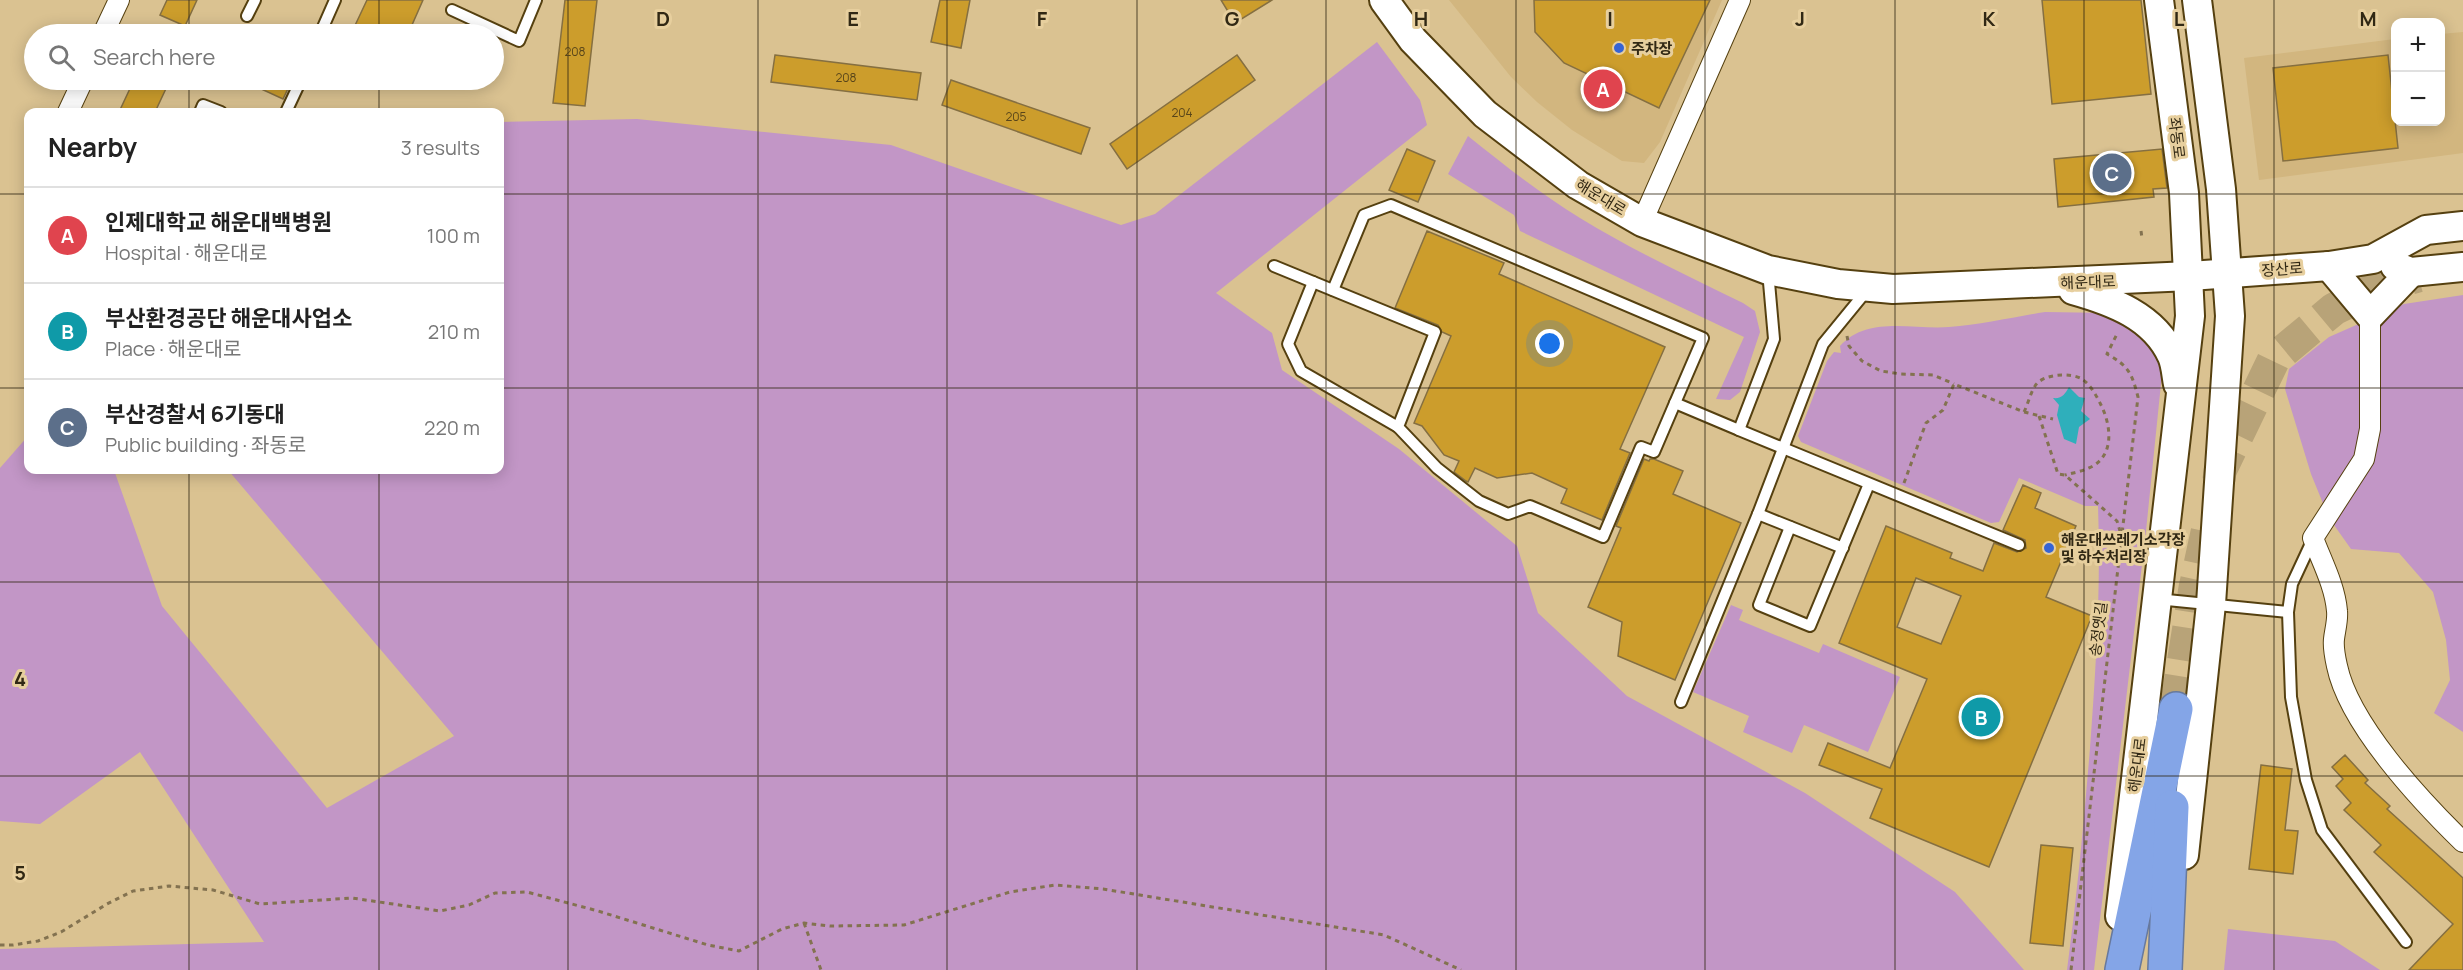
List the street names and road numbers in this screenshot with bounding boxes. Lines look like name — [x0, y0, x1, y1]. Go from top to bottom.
street label: 좌동로 — [2164, 116, 2190, 160]
street label: 해운대로 — [1572, 174, 1630, 220]
street label: 장산로 — [2261, 257, 2303, 281]
street label: 해운대로 — [2060, 271, 2116, 293]
street label: 송정옛길 — [2084, 600, 2112, 658]
street label: 해운대로 — [2123, 736, 2151, 794]

